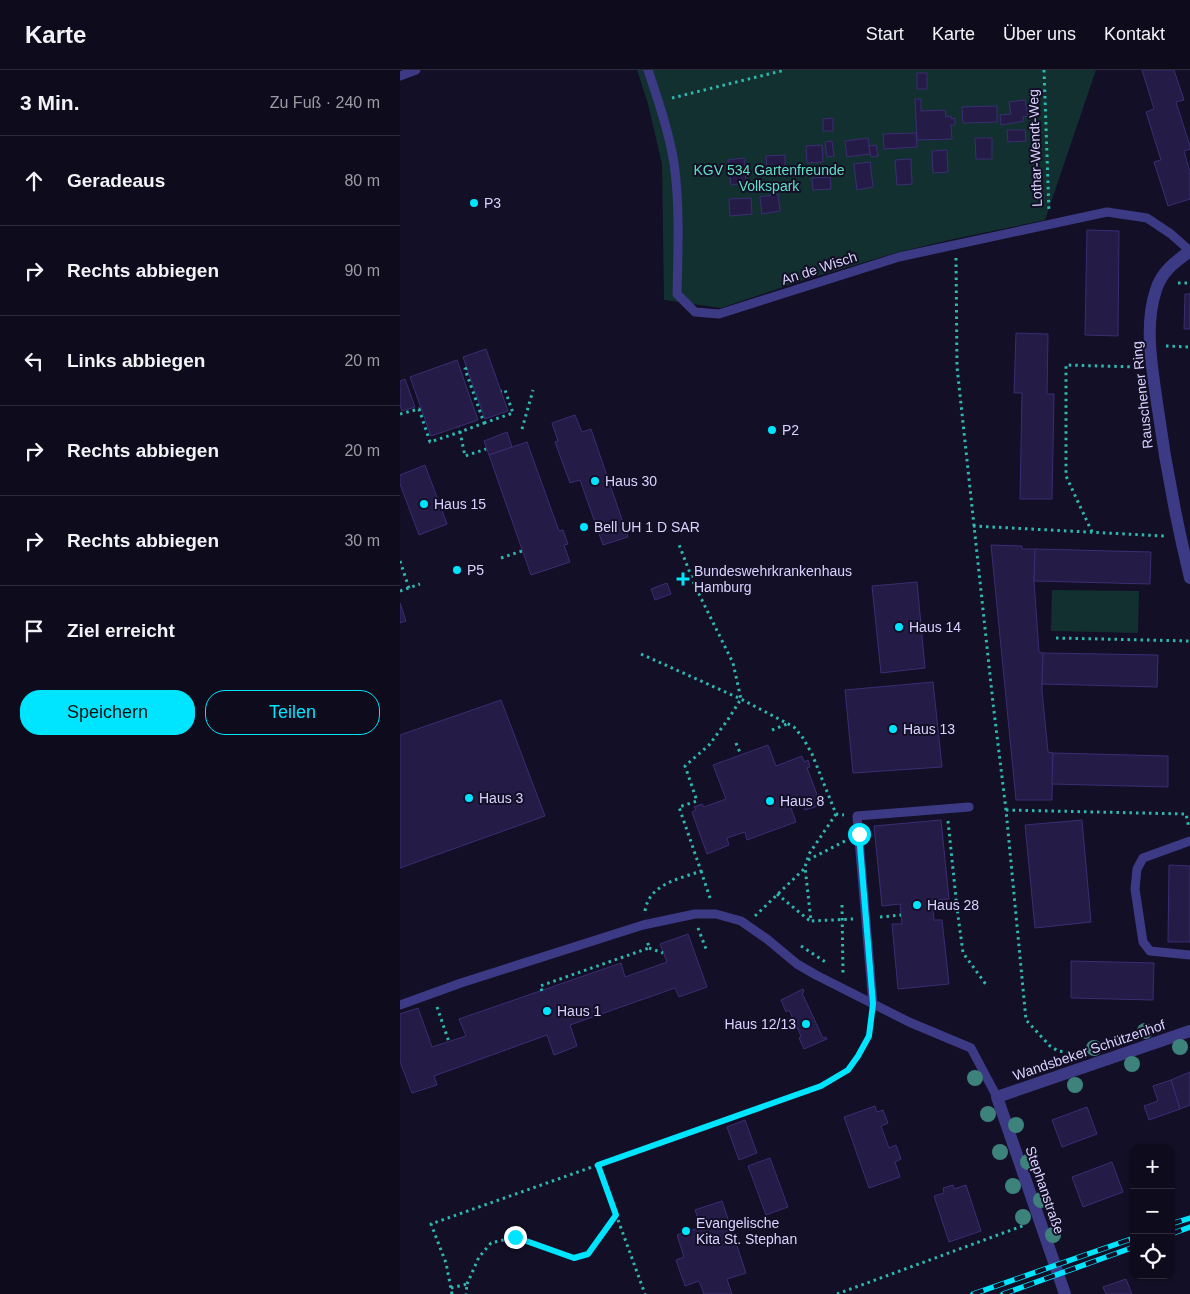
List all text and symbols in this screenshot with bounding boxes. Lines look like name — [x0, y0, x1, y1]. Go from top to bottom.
text: Karte — [25, 21, 86, 48]
text: Start — [866, 24, 904, 44]
text: Karte — [932, 24, 975, 44]
text: Über uns — [1003, 24, 1076, 44]
text: Kontakt — [1104, 24, 1165, 44]
street label: Lothar-Wendt-Weg — [1025, 89, 1045, 207]
text: 3 Min. — [20, 91, 80, 114]
text: Zu Fuß · 240 m — [270, 94, 380, 111]
park label: KGV 534 Gartenfreunde Volkspark — [694, 162, 845, 194]
icon: ahead — [20, 167, 48, 195]
text: Geradeaus — [67, 170, 165, 191]
text: 80 m — [344, 172, 380, 189]
place label: P3 — [484, 195, 501, 211]
marker: P3 — [468, 197, 480, 209]
street label: An de Wisch — [779, 248, 859, 288]
icon: right — [20, 257, 48, 285]
text: Rechts abbiegen — [67, 260, 219, 281]
text: 90 m — [344, 262, 380, 279]
street label: Rauschener Ring — [1128, 340, 1156, 450]
icon: left — [20, 347, 48, 375]
text: Links abbiegen — [67, 350, 205, 371]
text: 20 m — [344, 352, 380, 369]
place label: P2 — [782, 422, 799, 438]
marker: P2 — [766, 424, 778, 436]
icon: right — [20, 437, 48, 465]
text: Rechts abbiegen — [67, 440, 219, 461]
text: 20 m — [344, 442, 380, 459]
place label: Haus 30 — [605, 473, 657, 489]
marker: Haus 30 — [589, 475, 601, 487]
place label: Haus 15 — [434, 496, 486, 512]
marker: Haus 15 — [418, 498, 430, 510]
place label: Bell UH 1 D SAR — [594, 519, 700, 535]
marker: Bell UH 1 D SAR — [578, 521, 590, 533]
icon: right — [20, 527, 48, 555]
text: Rechts abbiegen — [67, 530, 219, 551]
text: 30 m — [344, 532, 380, 549]
place label: P5 — [467, 562, 484, 578]
place label: Bundeswehrkrankenhaus Hamburg — [694, 563, 852, 595]
marker: P5 — [451, 564, 463, 576]
marker: Bundeswehrkrankenhaus Hamburg — [676, 572, 690, 586]
icon: arrive — [20, 617, 48, 645]
place label: Haus 14 — [909, 619, 961, 635]
text: Ziel erreicht — [67, 620, 175, 641]
marker: Haus 14 — [893, 621, 905, 633]
button: Speichern — [20, 690, 195, 735]
button: Teilen — [205, 690, 380, 735]
place label: Haus 13 — [903, 721, 955, 737]
marker: Haus 13 — [887, 723, 899, 735]
place label: Haus 3 — [479, 790, 524, 806]
marker: Haus 3 — [463, 792, 475, 804]
place label: Haus 8 — [780, 793, 825, 809]
marker: Haus 8 — [764, 795, 776, 807]
route start — [848, 823, 871, 846]
place label: Haus 28 — [927, 897, 979, 913]
marker: Haus 28 — [911, 899, 923, 911]
place label: Haus 1 — [557, 1003, 602, 1019]
marker: Haus 1 — [541, 1005, 553, 1017]
place label: Haus 12/13 — [724, 1016, 796, 1032]
street label: Wandsbeker Schützenhof — [1011, 1016, 1167, 1084]
marker: Haus 12/13 — [800, 1018, 812, 1030]
street label: Stephanstraße — [1022, 1144, 1068, 1236]
map controls — [1130, 1144, 1175, 1279]
button: + — [1130, 1144, 1175, 1189]
button: − — [1130, 1189, 1175, 1234]
place label: Evangelische Kita St. Stephan — [696, 1215, 797, 1247]
marker: Evangelische Kita St. Stephan — [680, 1225, 692, 1237]
route end — [504, 1226, 527, 1249]
button: locate — [1130, 1234, 1175, 1279]

